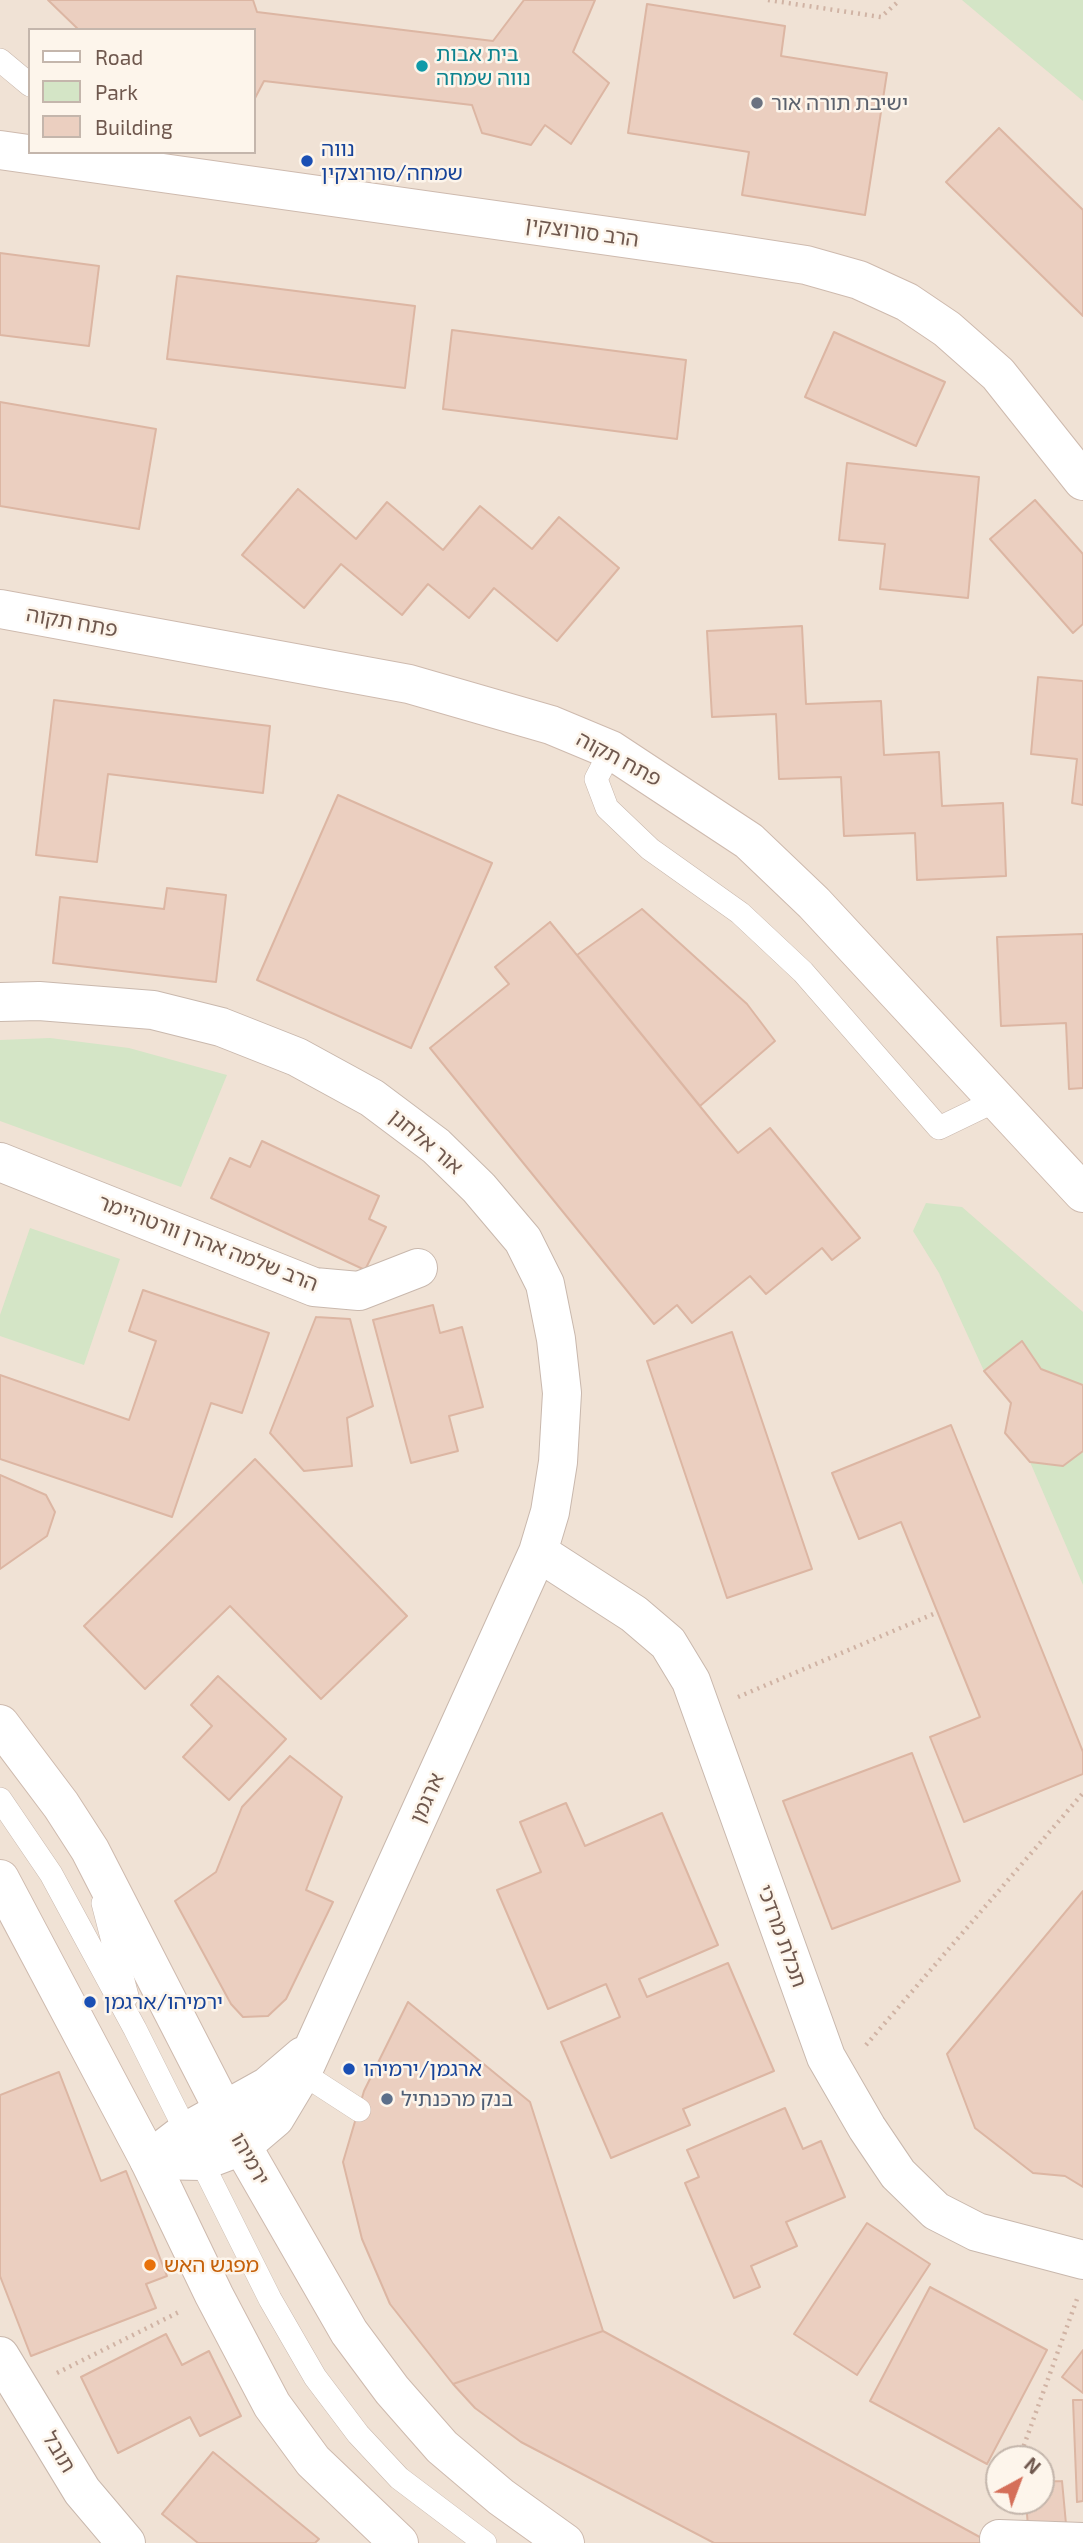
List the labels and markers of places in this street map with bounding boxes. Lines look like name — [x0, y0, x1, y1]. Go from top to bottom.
place label: בית אבות נווה שמחה — [436, 41, 531, 91]
marker: בית אבות נווה שמחה — [414, 58, 430, 74]
place label: ישיבת תורה אור — [771, 90, 908, 116]
marker: ישיבת תורה אור — [749, 95, 765, 111]
place label: נווה שמחה/סורוצקין — [321, 136, 463, 186]
marker: נווה שמחה/סורוצקין — [299, 153, 315, 169]
place label: ירמיהו/ארגמן — [104, 1989, 223, 2015]
marker: ירמיהו/ארגמן — [82, 1994, 98, 2010]
place label: ארגמן/ירמיהו — [363, 2056, 482, 2082]
marker: ארגמן/ירמיהו — [341, 2061, 357, 2077]
place label: בנק מרכנתיל — [401, 2086, 513, 2112]
marker: בנק מרכנתיל — [379, 2091, 395, 2107]
place label: מפגש האש — [164, 2252, 259, 2278]
marker: מפגש האש — [142, 2257, 158, 2273]

